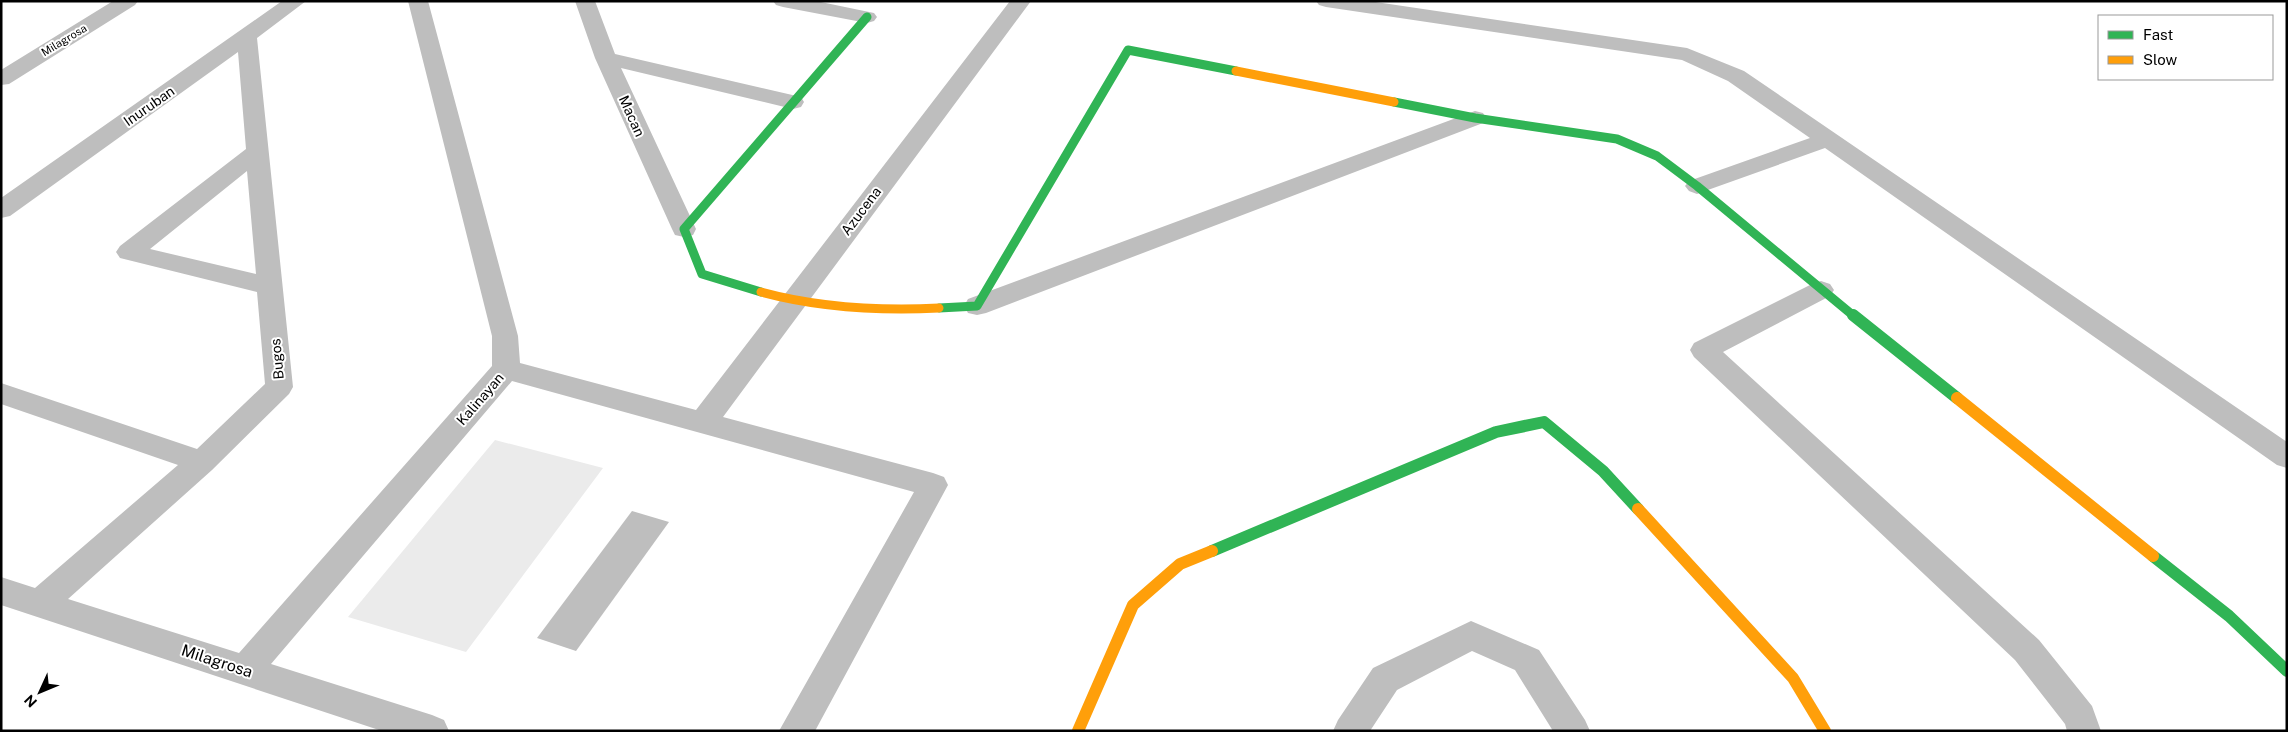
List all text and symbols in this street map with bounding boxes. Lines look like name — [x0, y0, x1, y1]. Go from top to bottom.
legend — [2098, 15, 2273, 80]
street label: Milagrosa — [39, 22, 89, 58]
text: Fast — [2143, 26, 2173, 43]
text: Slow — [2143, 51, 2178, 68]
street label: Inuruban — [121, 83, 177, 129]
street label: Macan — [616, 93, 648, 139]
street label: Azucena — [838, 184, 884, 238]
street label: Bugos — [267, 338, 287, 380]
street label: Kalinayan — [453, 370, 507, 428]
street label: Milagrosa — [179, 641, 255, 681]
north arrow — [15, 667, 65, 717]
text: N — [21, 692, 40, 711]

